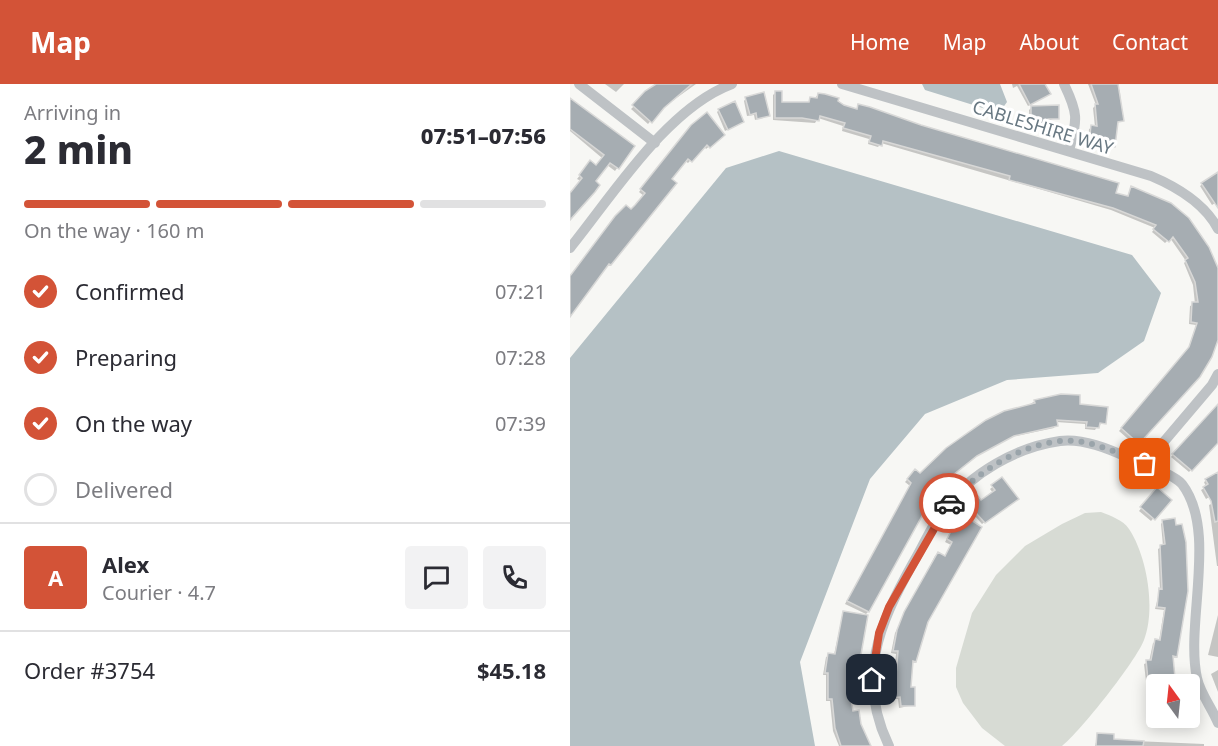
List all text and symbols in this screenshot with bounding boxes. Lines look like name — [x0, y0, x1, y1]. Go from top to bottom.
text: Map — [30, 23, 91, 61]
text: Home — [850, 28, 910, 56]
text: Map — [943, 28, 986, 56]
text: About — [1019, 28, 1079, 56]
text: Contact — [1112, 28, 1188, 56]
street label: CABLESHIRE WAY — [970, 94, 1117, 160]
text: Arriving in — [24, 99, 121, 126]
text: 07:51–07:56 — [421, 120, 546, 150]
text: 2 min — [24, 122, 133, 175]
text: On the way · 160 m — [24, 217, 204, 244]
icon: check — [24, 275, 57, 308]
text: Confirmed — [75, 276, 185, 306]
text: 07:21 — [495, 278, 546, 305]
icon: check — [24, 341, 57, 374]
text: Preparing — [75, 342, 177, 372]
text: 07:28 — [495, 344, 546, 371]
icon: check — [24, 407, 57, 440]
text: On the way — [75, 408, 192, 438]
text: 07:39 — [495, 410, 546, 437]
pin — [1119, 438, 1170, 489]
icon: bag — [1128, 447, 1161, 480]
courier — [919, 473, 979, 533]
text: Delivered — [75, 474, 173, 504]
icon: car — [933, 487, 966, 520]
button: chat — [405, 546, 468, 609]
button: phone — [483, 546, 546, 609]
text: Alex — [102, 549, 149, 579]
text: A — [48, 562, 63, 592]
text: Courier · 4.7 — [102, 579, 216, 606]
pin — [846, 654, 897, 705]
text: Order #3754 — [24, 655, 155, 685]
text: $45.18 — [477, 655, 546, 685]
icon: home — [855, 663, 888, 696]
north arrow — [1146, 674, 1200, 728]
map controls — [1146, 674, 1200, 728]

